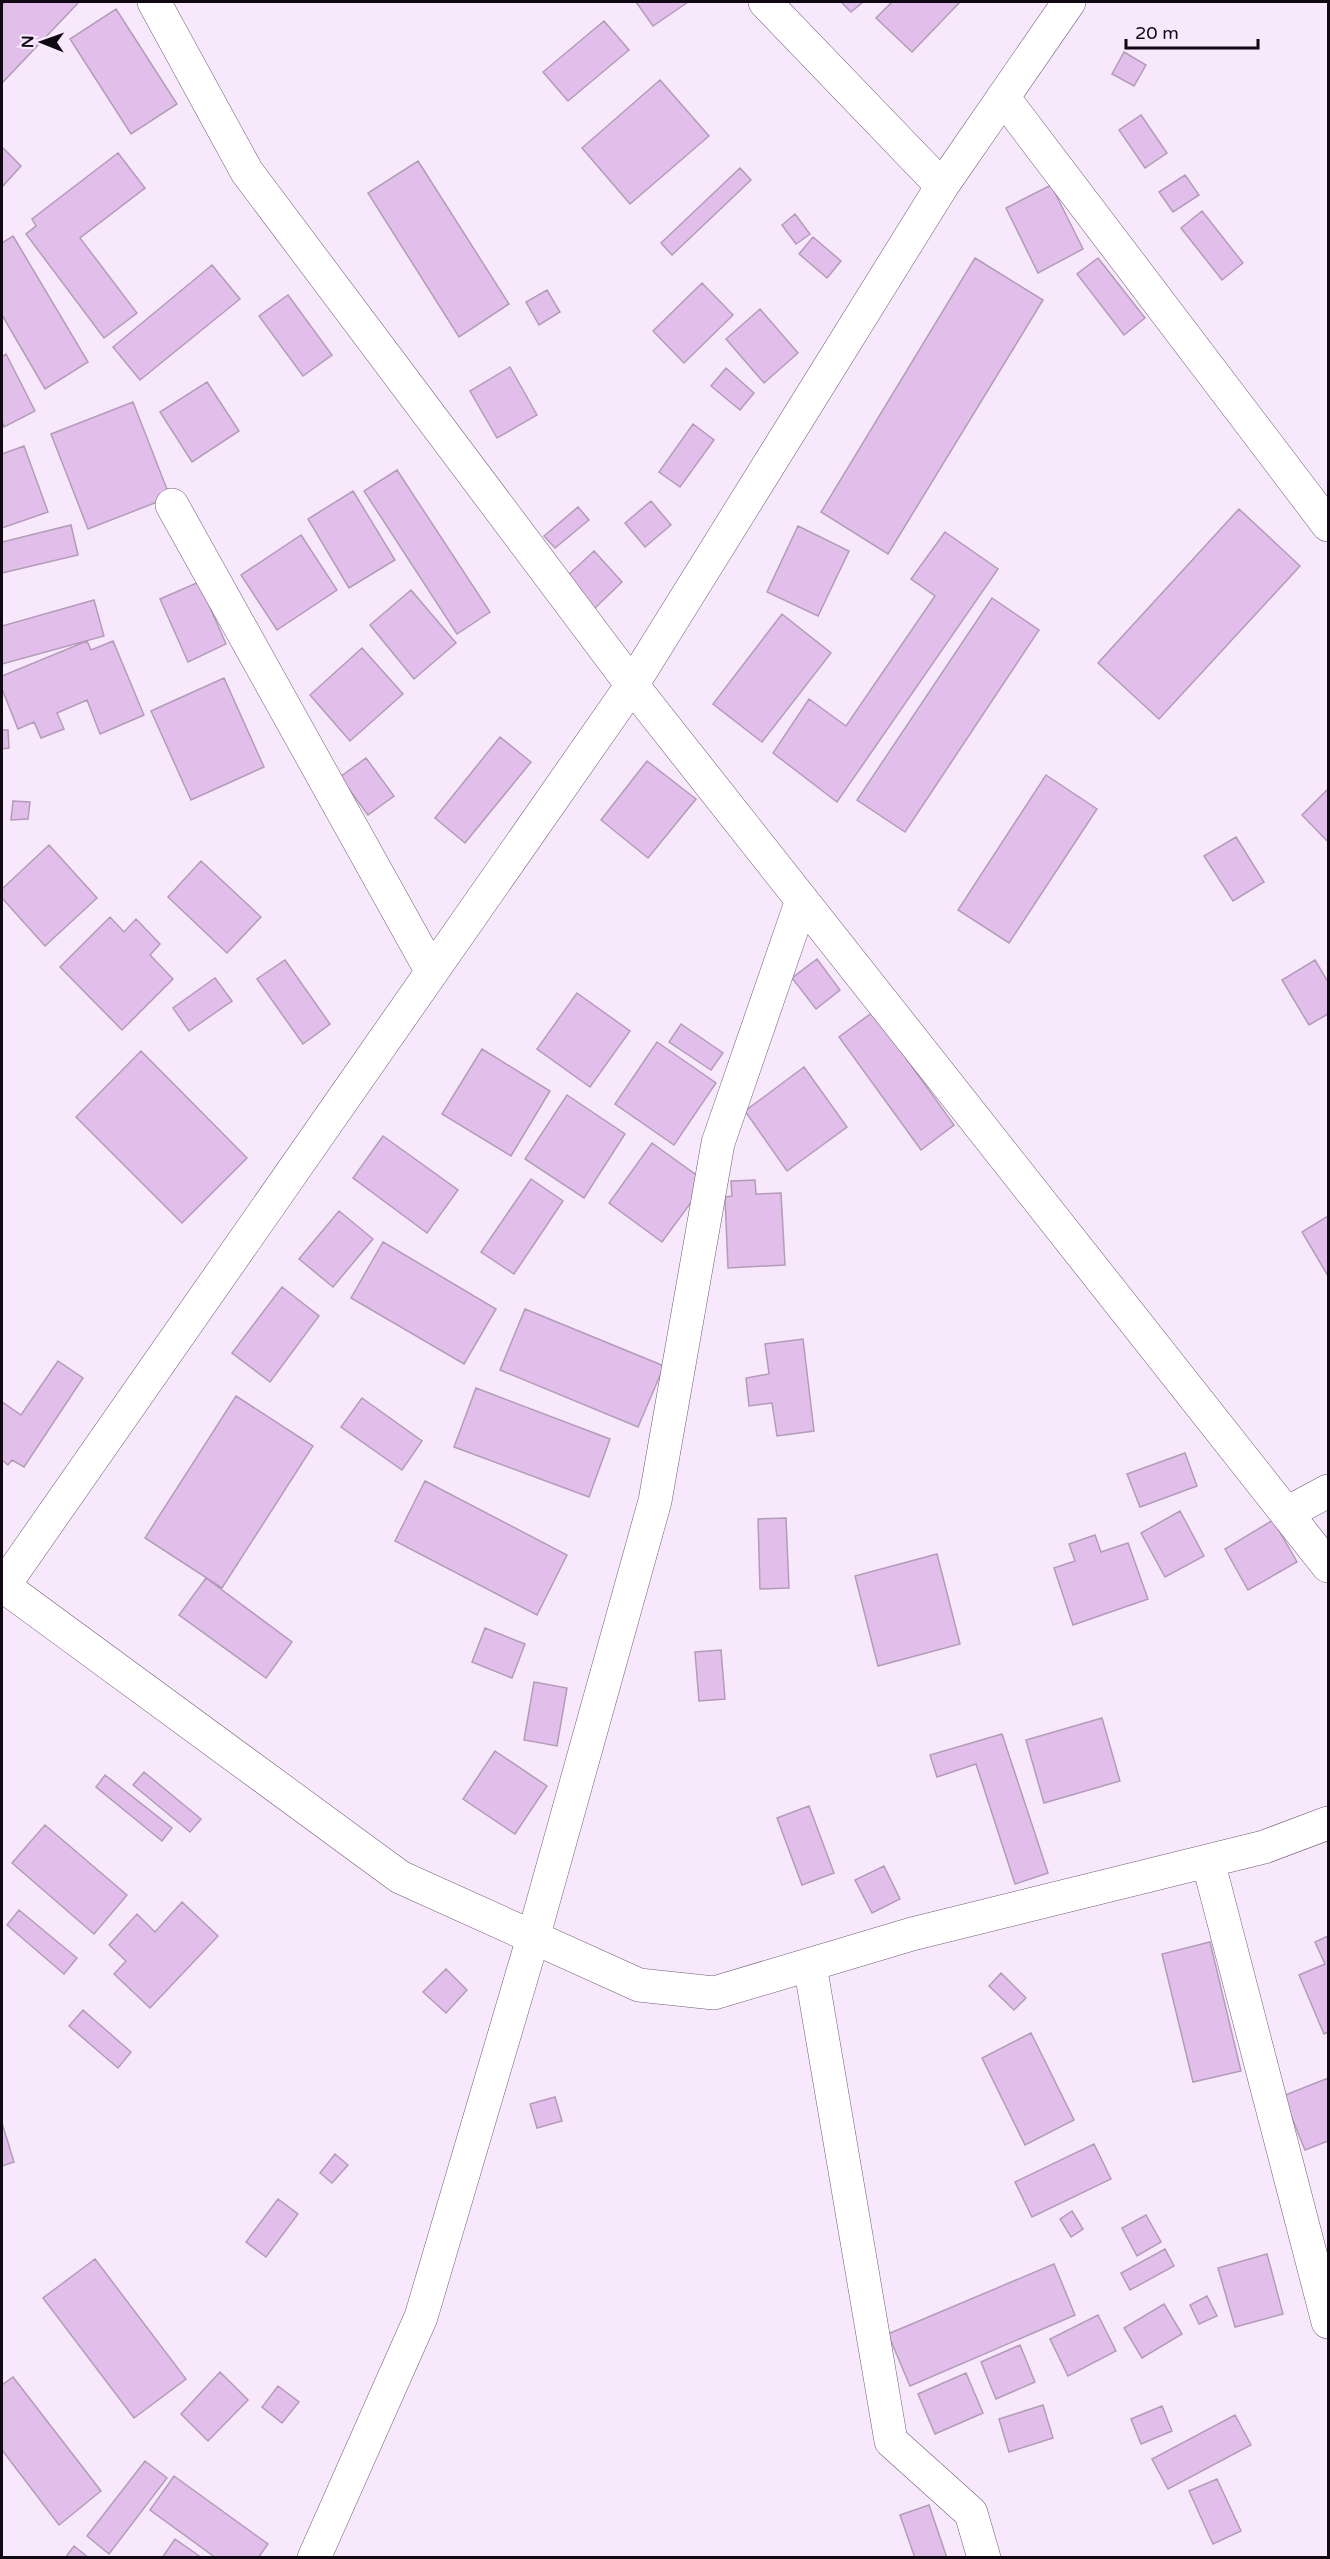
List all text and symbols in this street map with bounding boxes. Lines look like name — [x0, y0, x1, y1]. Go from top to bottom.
north arrow — [12, 12, 72, 72]
scale bar — [1126, 12, 1258, 50]
text: 20 m — [1135, 22, 1179, 44]
text: N — [18, 35, 38, 48]

